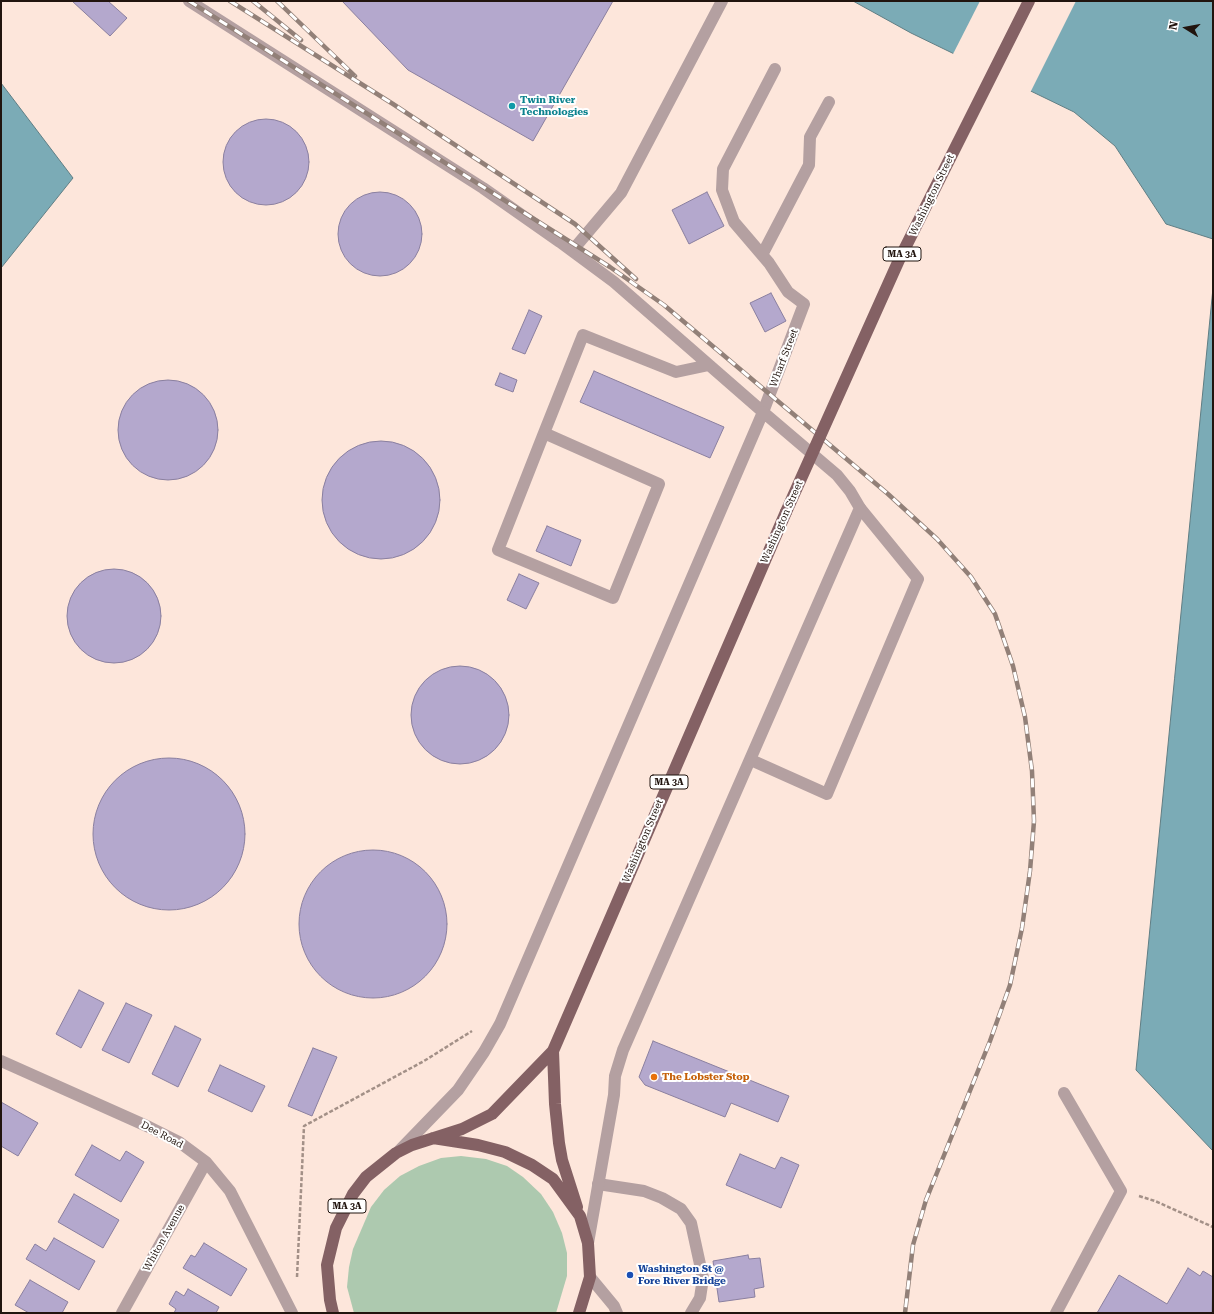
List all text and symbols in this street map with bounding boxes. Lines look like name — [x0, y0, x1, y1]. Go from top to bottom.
north arrow — [1166, 8, 1206, 48]
text: N — [1167, 20, 1181, 31]
place label: Twin River Technologies — [520, 94, 588, 118]
marker: Twin River Technologies — [507, 101, 517, 111]
street label: Washington Street — [907, 152, 957, 238]
road number: MA 3A — [883, 247, 921, 261]
street label: Wharf Street — [767, 327, 801, 389]
street label: Washington Street — [758, 479, 806, 565]
road number: MA 3A — [650, 775, 688, 789]
street label: Washington Street — [620, 798, 666, 884]
place label: The Lobster Stop — [662, 1071, 749, 1083]
marker: The Lobster Stop — [649, 1072, 659, 1082]
street label: Dee Road — [139, 1119, 185, 1151]
road number: MA 3A — [328, 1199, 366, 1213]
street label: Whiton Avenue — [141, 1202, 187, 1274]
place label: Washington St @ Fore River Bridge — [638, 1263, 726, 1286]
marker: Washington St @ Fore River Bridge — [625, 1270, 635, 1280]

